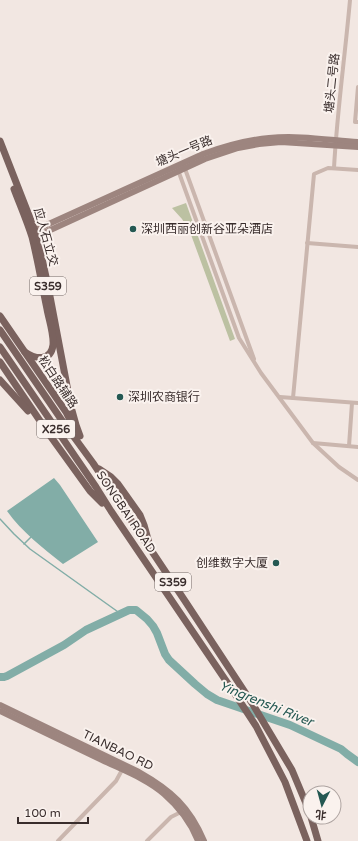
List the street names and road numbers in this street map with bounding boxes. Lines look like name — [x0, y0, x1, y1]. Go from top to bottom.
street label: 塘头二号路 — [322, 52, 342, 114]
street label: 塘头一号路 — [154, 133, 214, 169]
street label: 应人石立交 — [31, 206, 61, 268]
road number: S359 — [30, 277, 66, 295]
street label: 松白路辅路 — [35, 353, 81, 411]
road number: X256 — [37, 420, 75, 438]
street label: SONGBAI ROAD — [93, 468, 159, 556]
road number: S359 — [155, 573, 191, 591]
street label: TIANBAO RD — [80, 727, 156, 773]

